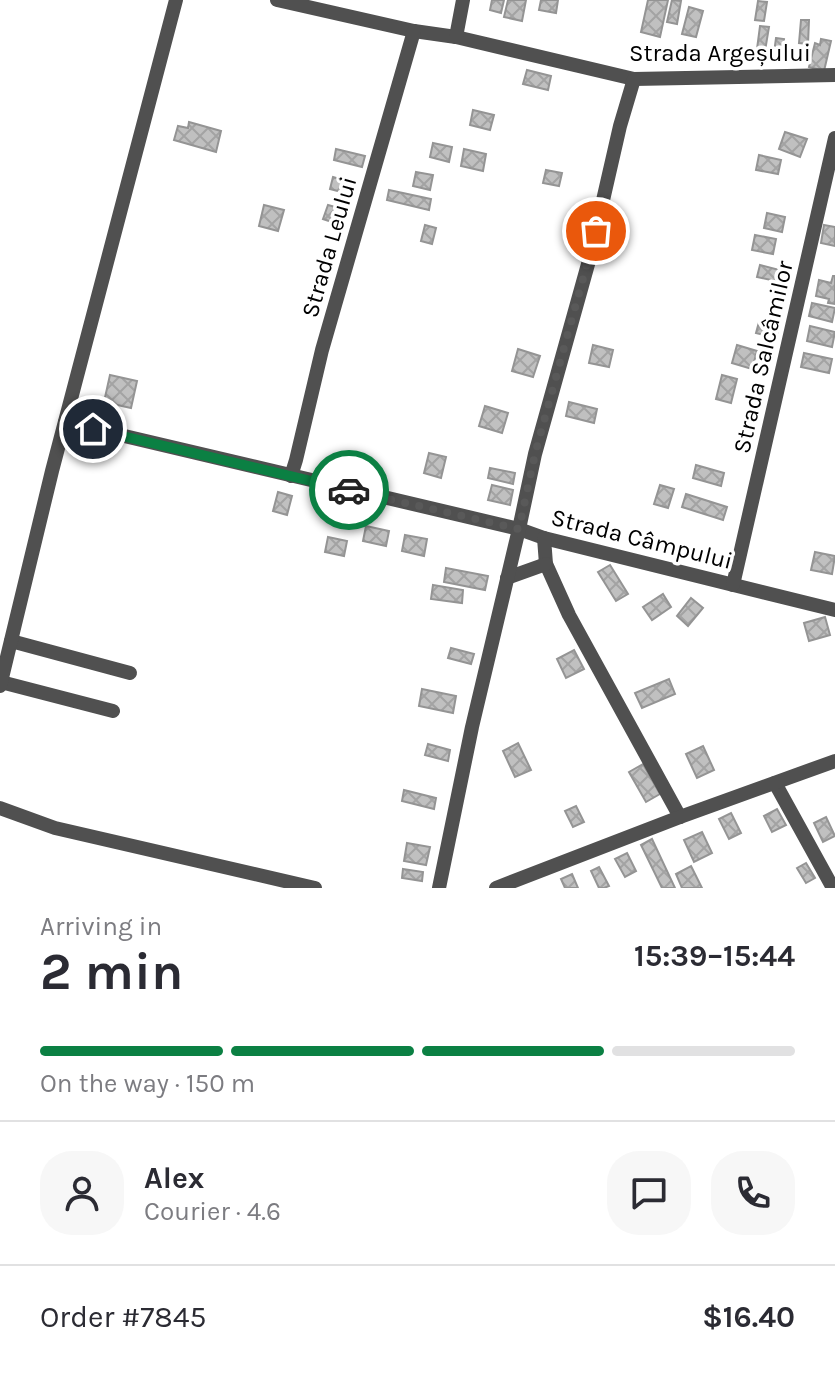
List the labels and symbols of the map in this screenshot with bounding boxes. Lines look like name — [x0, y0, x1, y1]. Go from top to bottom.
street label: Strada Argeșului — [629, 39, 811, 67]
street label: Strada Leului — [296, 173, 362, 321]
pin — [562, 197, 630, 265]
street label: Strada Salcâmilor — [727, 258, 799, 456]
pin — [59, 395, 127, 463]
courier — [309, 450, 389, 530]
street label: Strada Câmpului — [548, 503, 736, 575]

